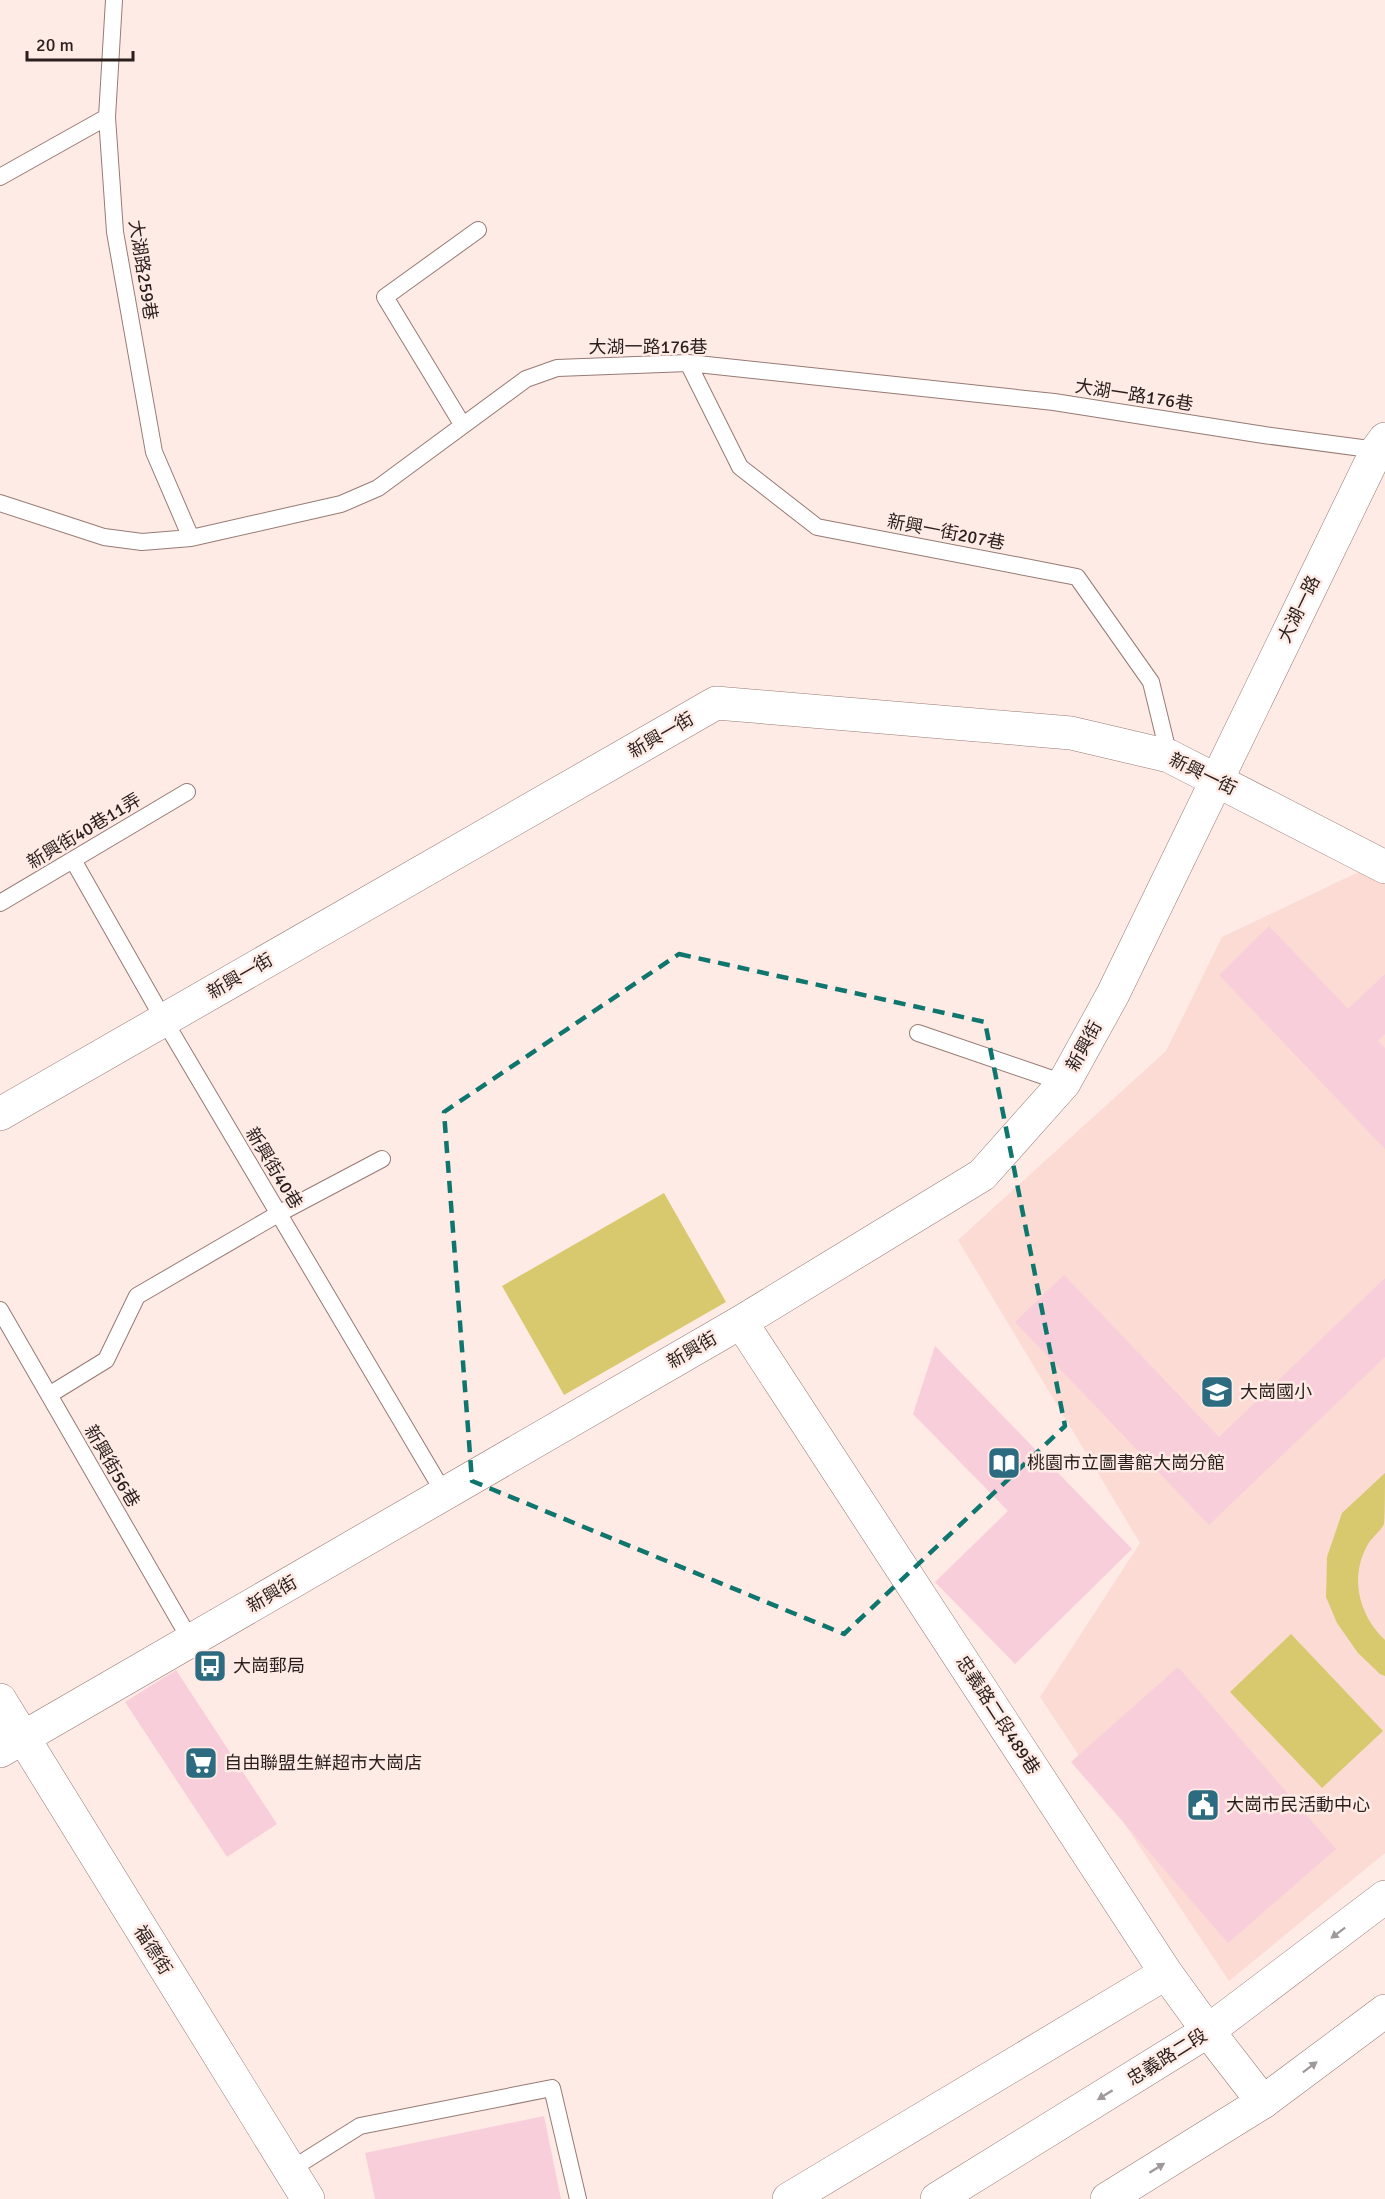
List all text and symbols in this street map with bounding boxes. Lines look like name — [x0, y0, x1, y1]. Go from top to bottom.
scale bar — [27, 24, 134, 62]
text: 20 m — [36, 34, 74, 56]
street label: 大湖路259巷 — [124, 218, 162, 322]
street label: 大湖一路176巷 — [588, 336, 708, 358]
street label: 大湖一路176巷 — [1073, 375, 1195, 415]
street label: 新興一街207巷 — [885, 510, 1007, 554]
street label: 大湖一路 — [1273, 572, 1325, 646]
street label: 新興一街 — [624, 707, 698, 763]
street label: 新興一街 — [1166, 748, 1240, 800]
street label: 新興街40巷11弄 — [23, 788, 145, 874]
street label: 新興一街 — [203, 948, 277, 1004]
street label: 新興街 — [1061, 1017, 1107, 1075]
street label: 新興街40巷 — [241, 1123, 307, 1213]
street label: 新興街 — [663, 1327, 721, 1373]
school or university icon: 大崗國小 — [1199, 1374, 1235, 1410]
place label: 大崗國小 — [1240, 1381, 1312, 1403]
street label: 新興街56巷 — [80, 1421, 144, 1511]
library icon: 桃園市立圖書館大崗分館 — [986, 1445, 1022, 1481]
place label: 桃園市立圖書館大崗分館 — [1027, 1452, 1225, 1474]
street label: 新興街 — [243, 1571, 301, 1617]
bus stop icon: 大崗郵局 — [192, 1648, 228, 1684]
street label: 忠義路二段489巷 — [951, 1651, 1045, 1779]
place label: 大崗郵局 — [233, 1655, 305, 1677]
supermarket icon: 自由聯盟生鮮超市大崗店 — [183, 1745, 219, 1781]
place label: 自由聯盟生鮮超市大崗店 — [224, 1752, 422, 1774]
public building icon: 大崗市民活動中心 — [1185, 1787, 1221, 1823]
place label: 大崗市民活動中心 — [1226, 1794, 1370, 1816]
street label: 福德街 — [129, 1921, 177, 1979]
one-way arrow — [1331, 1926, 1346, 1938]
street label: 忠義路二段 — [1123, 2024, 1211, 2090]
one-way arrow — [1302, 2061, 1318, 2073]
one-way arrow — [1097, 2090, 1113, 2101]
one-way arrow — [1149, 2163, 1165, 2174]

